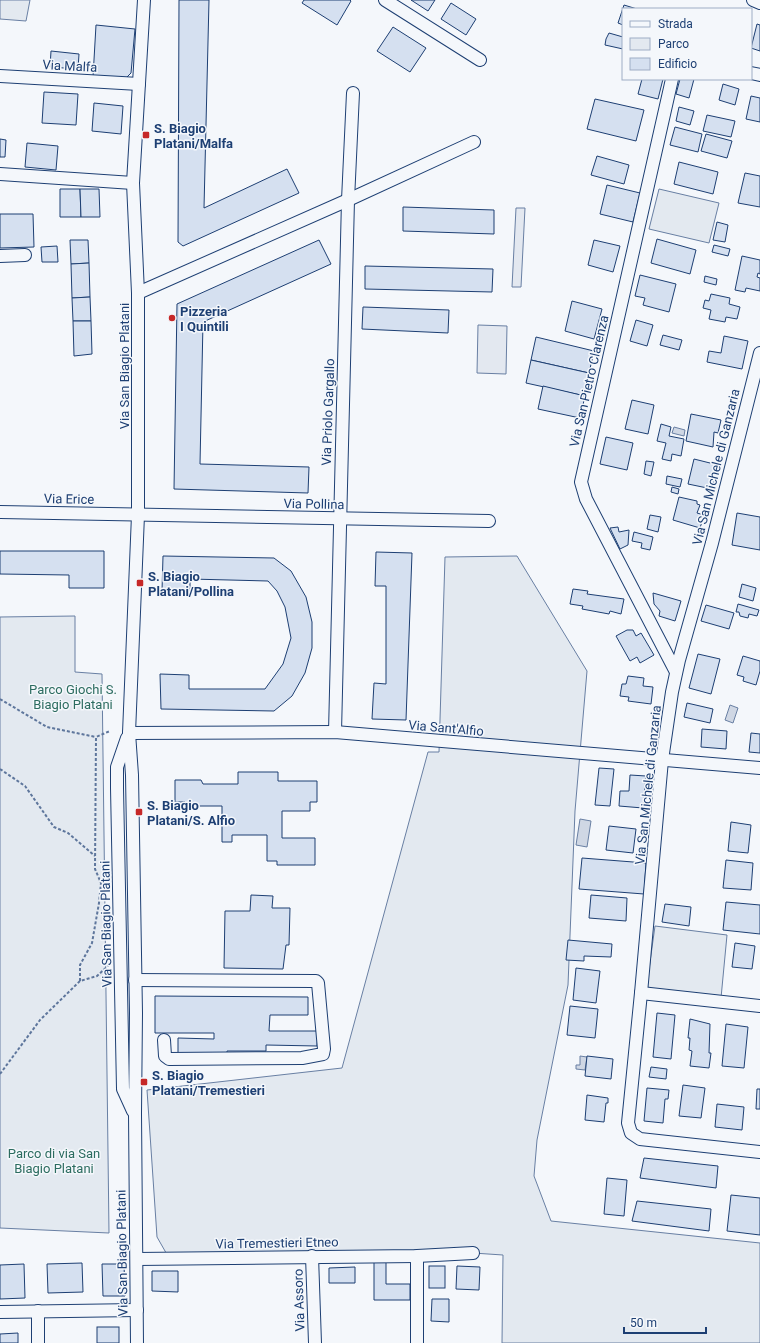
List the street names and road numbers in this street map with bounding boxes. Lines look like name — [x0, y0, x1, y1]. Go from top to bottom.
street label: Via Malfa — [42, 57, 98, 75]
street label: Via San Biagio Platani — [117, 303, 132, 429]
street label: Via San Pietro Clarenza — [567, 314, 611, 448]
street label: Via Priolo Gargallo — [319, 358, 337, 466]
street label: Via San Michele di Ganzaria — [689, 387, 743, 547]
street label: Via Erice — [44, 491, 94, 507]
street label: Via Pollina — [283, 496, 345, 512]
street label: Via San Michele di Ganzaria — [632, 704, 664, 866]
street label: Via Sant'Alfio — [408, 717, 484, 739]
street label: Via San Biagio Platani — [97, 861, 115, 987]
street label: Via San Biagio Platani — [113, 1190, 131, 1316]
street label: Via Tremestieri Etneo — [215, 1234, 339, 1252]
street label: Via Assoro — [290, 1268, 308, 1332]

